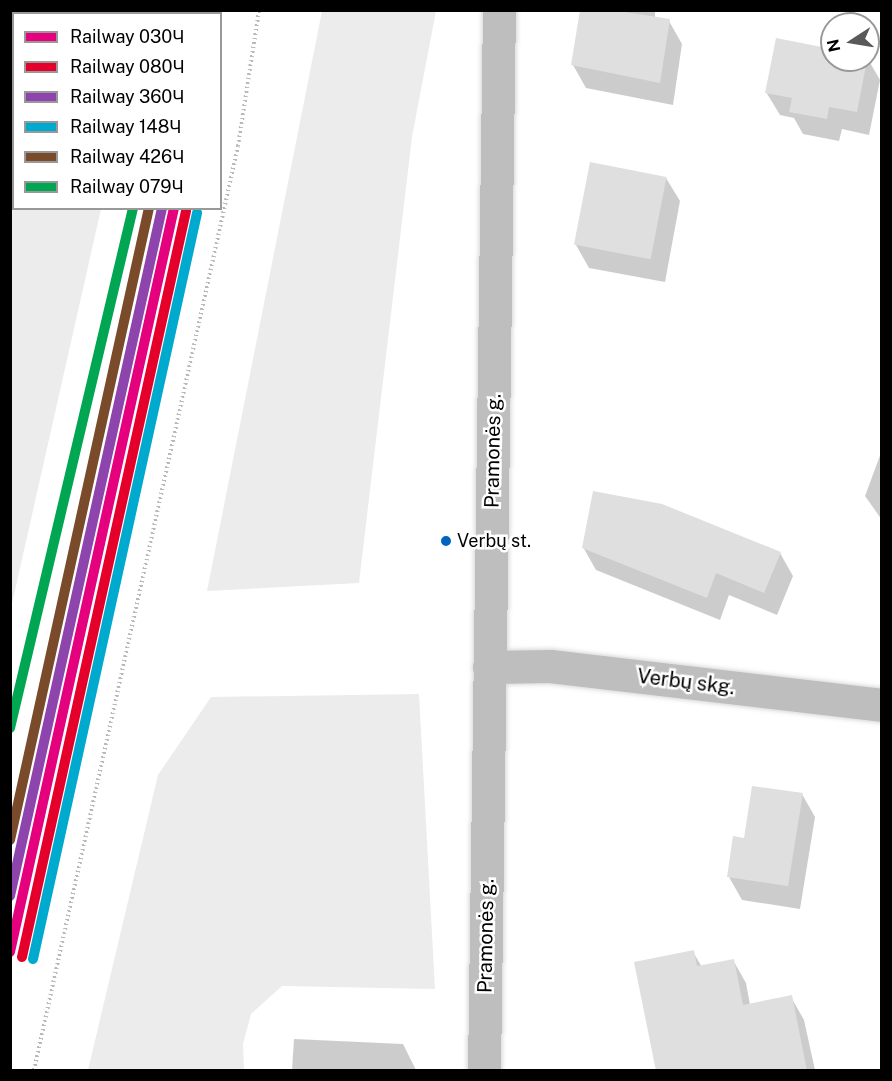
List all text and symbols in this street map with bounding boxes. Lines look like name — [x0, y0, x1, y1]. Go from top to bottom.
legend — [12, 12, 222, 210]
north arrow — [820, 12, 880, 72]
text: Railway 030Ч — [70, 26, 184, 47]
text: N — [823, 37, 844, 54]
text: Railway 080Ч — [70, 56, 185, 77]
text: Railway 360Ч — [70, 86, 184, 107]
text: Railway 148Ч — [70, 116, 181, 137]
text: Railway 426Ч — [70, 146, 184, 167]
text: Railway 079Ч — [70, 176, 183, 197]
street label: Pramonės g. — [480, 394, 506, 508]
place label: Verbų st. — [457, 530, 531, 552]
marker: Verbų st. — [440, 535, 452, 547]
street label: Verbų skg. — [636, 664, 736, 700]
street label: Pramonės g. — [473, 879, 499, 993]

